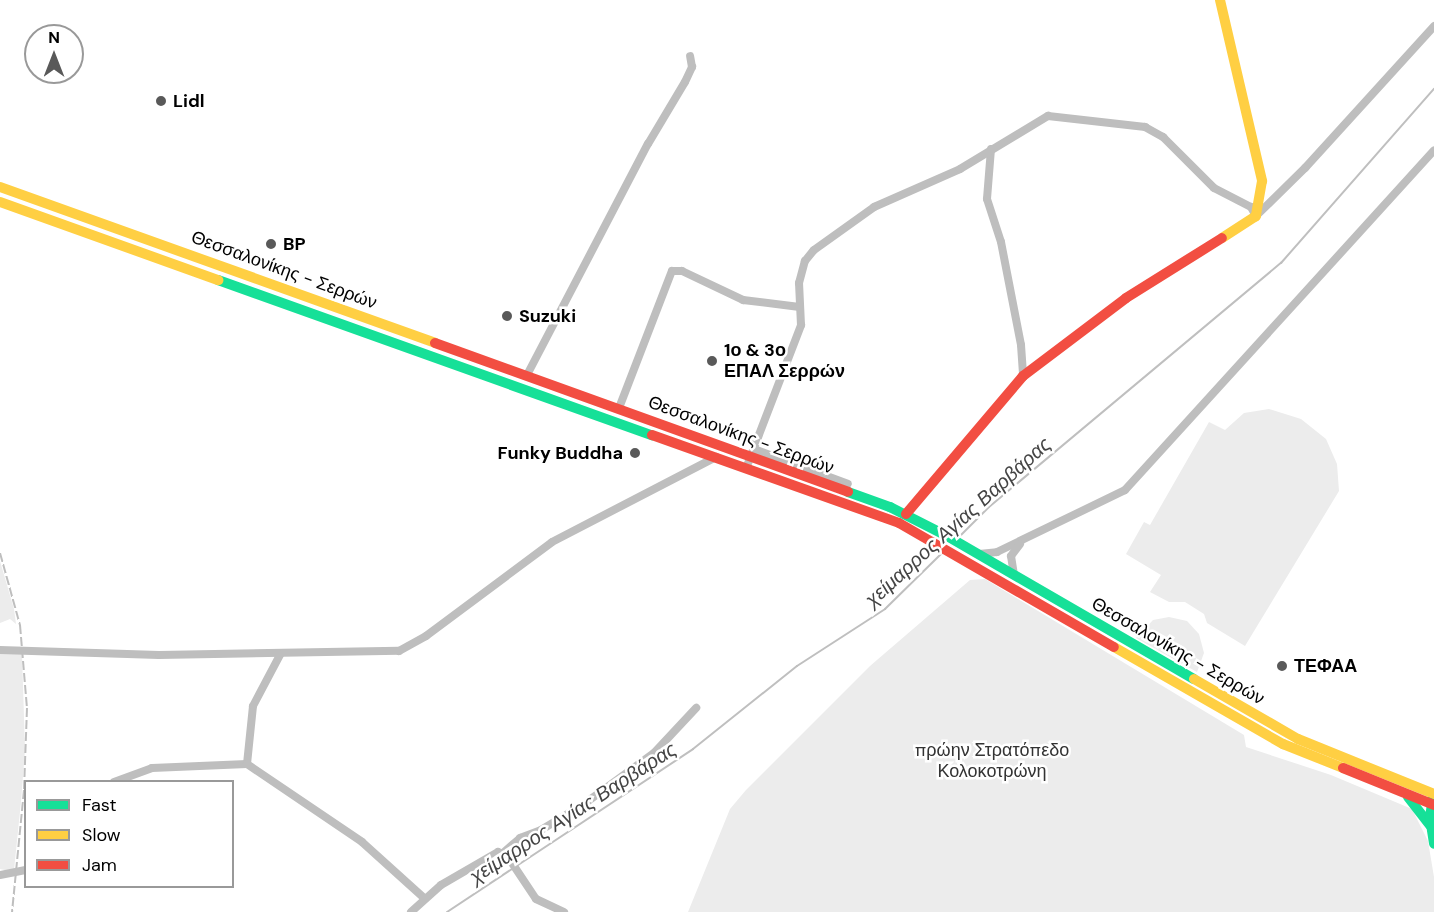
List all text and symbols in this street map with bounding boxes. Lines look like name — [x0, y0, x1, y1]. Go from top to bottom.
north arrow — [24, 24, 84, 84]
text: N — [48, 27, 60, 48]
place label: Lidl — [173, 90, 205, 112]
marker: Lidl — [154, 94, 168, 108]
street label: Θεσσαλονίκης - Σερρών — [188, 226, 380, 314]
place label: BP — [283, 233, 306, 255]
marker: BP — [264, 237, 278, 251]
place label: Suzuki — [519, 305, 576, 327]
marker: Suzuki — [500, 309, 514, 323]
place label: 1ο & 3ο ΕΠΑΛ Σερρών — [724, 340, 845, 382]
marker: 1ο & 3ο ΕΠΑΛ Σερρών — [705, 354, 719, 368]
street label: Θεσσαλονίκης - Σερρών — [645, 391, 837, 479]
water label: χείμαρρος Αγίας Βαρβάρας — [860, 432, 1056, 612]
place label: Funky Buddha — [497, 442, 623, 464]
marker: Funky Buddha — [628, 446, 642, 460]
street label: Θεσσαλονίκης - Σερρών — [1088, 593, 1268, 709]
place label: ΤΕΦΑΑ — [1294, 655, 1357, 677]
marker: ΤΕΦΑΑ — [1275, 659, 1289, 673]
water label: χείμαρρος Αγίας Βαρβάρας — [465, 737, 681, 889]
park label: πρώην Στρατόπεδο Κολοκοτρώνη — [915, 740, 1069, 783]
legend — [24, 780, 234, 888]
text: Fast — [82, 793, 117, 817]
text: Slow — [82, 823, 121, 847]
text: Jam — [82, 853, 117, 877]

